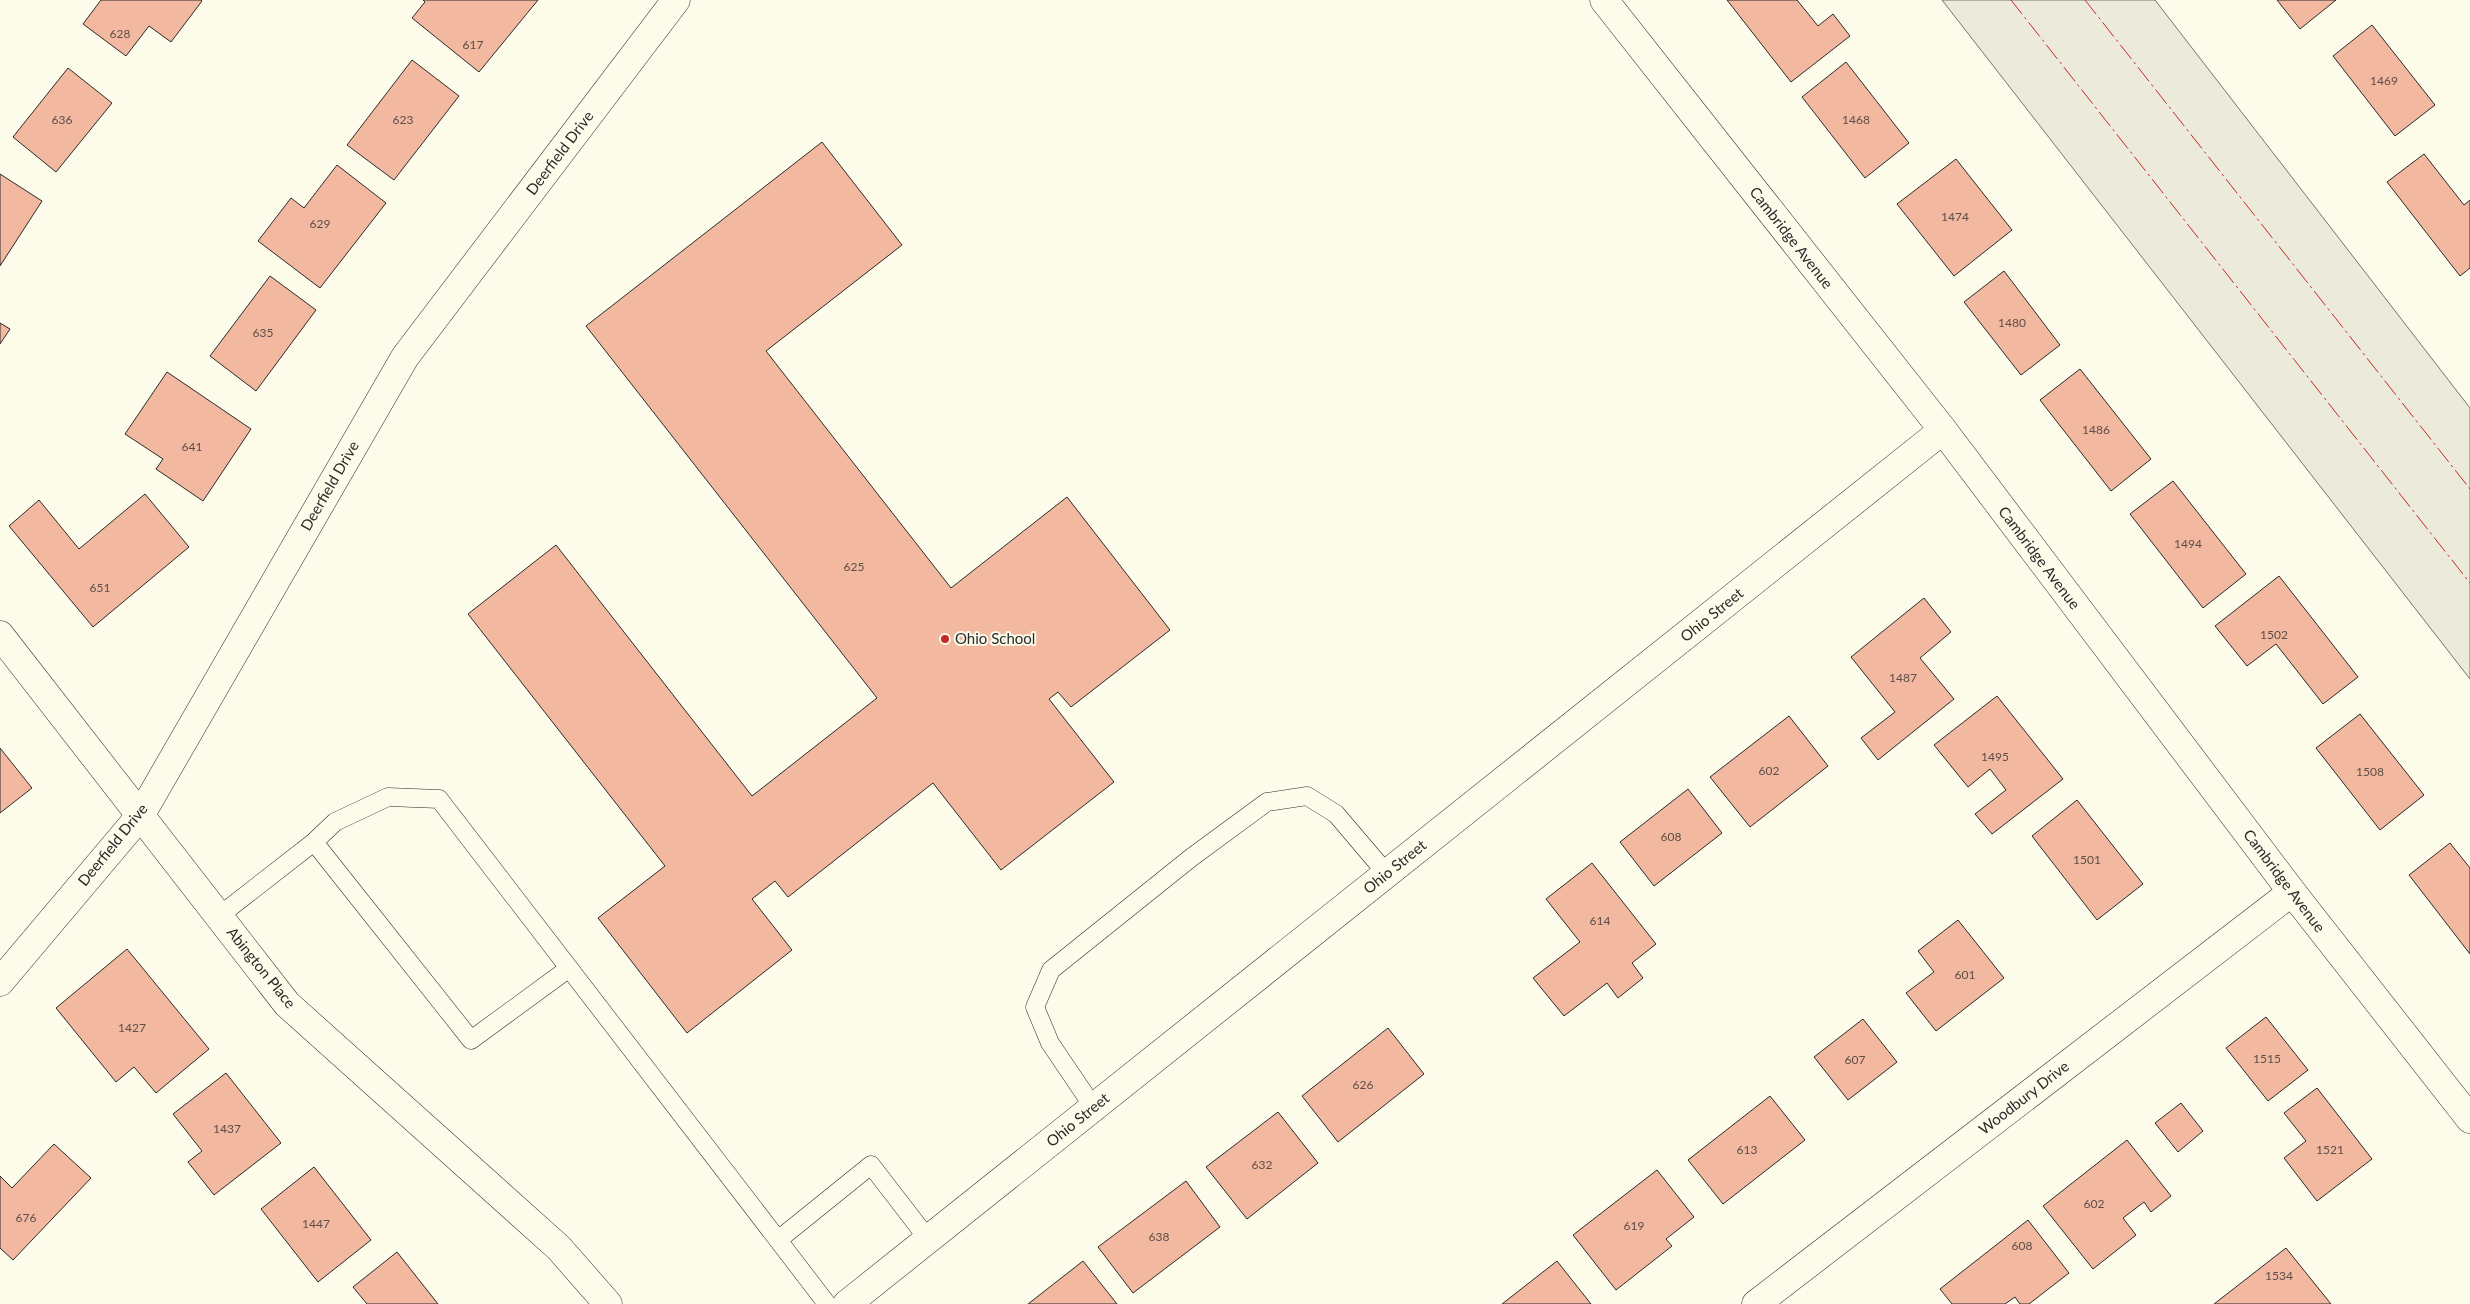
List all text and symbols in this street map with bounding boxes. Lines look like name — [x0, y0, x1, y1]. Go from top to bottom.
house number: 628 — [110, 26, 130, 41]
house number: 617 — [463, 37, 483, 52]
house number: 1469 — [2370, 73, 2398, 88]
street label: Deerfield Drive — [522, 107, 597, 198]
house number: 636 — [52, 112, 72, 127]
house number: 623 — [393, 112, 413, 127]
house number: 1468 — [1842, 112, 1870, 127]
street label: Cambridge Avenue — [1746, 183, 1837, 292]
house number: 1474 — [1941, 209, 1969, 224]
house number: 629 — [310, 216, 330, 231]
house number: 1480 — [1998, 315, 2026, 330]
house number: 635 — [253, 325, 273, 340]
house number: 1486 — [2082, 422, 2110, 437]
street label: Deerfield Drive — [296, 437, 362, 534]
house number: 641 — [182, 439, 202, 454]
street label: Cambridge Avenue — [1995, 502, 2084, 612]
house number: 1494 — [2174, 536, 2202, 551]
house number: 625 — [844, 559, 864, 574]
house number: 651 — [90, 580, 110, 595]
street label: Ohio Street — [1676, 583, 1747, 645]
house number: 1502 — [2260, 627, 2288, 642]
place label: Ohio School — [955, 629, 1035, 647]
marker: Ohio School — [939, 633, 951, 645]
house number: 1487 — [1889, 670, 1917, 685]
house number: 1495 — [1981, 749, 2009, 764]
house number: 602 — [1759, 763, 1779, 778]
house number: 1508 — [2356, 764, 2384, 779]
street label: Deerfield Drive — [74, 800, 151, 889]
street label: Cambridge Avenue — [2240, 825, 2329, 935]
house number: 608 — [1661, 829, 1681, 844]
street label: Ohio Street — [1359, 835, 1430, 897]
house number: 1501 — [2073, 852, 2101, 867]
house number: 614 — [1590, 913, 1610, 928]
street label: Abington Place — [224, 923, 300, 1012]
house number: 601 — [1955, 967, 1975, 982]
house number: 1427 — [118, 1020, 146, 1035]
house number: 1515 — [2253, 1051, 2281, 1066]
house number: 607 — [1845, 1052, 1865, 1067]
street label: Woodbury Drive — [1975, 1056, 2072, 1138]
house number: 626 — [1353, 1077, 1373, 1092]
street label: Ohio Street — [1042, 1088, 1113, 1150]
house number: 1437 — [213, 1121, 241, 1136]
house number: 613 — [1737, 1142, 1757, 1157]
house number: 1521 — [2316, 1142, 2344, 1157]
house number: 632 — [1252, 1157, 1272, 1172]
house number: 602 — [2084, 1196, 2104, 1211]
house number: 676 — [16, 1210, 36, 1225]
house number: 1447 — [302, 1216, 330, 1231]
house number: 619 — [1624, 1218, 1644, 1233]
house number: 638 — [1149, 1229, 1169, 1244]
house number: 608 — [2012, 1238, 2032, 1253]
house number: 1534 — [2265, 1268, 2293, 1283]

